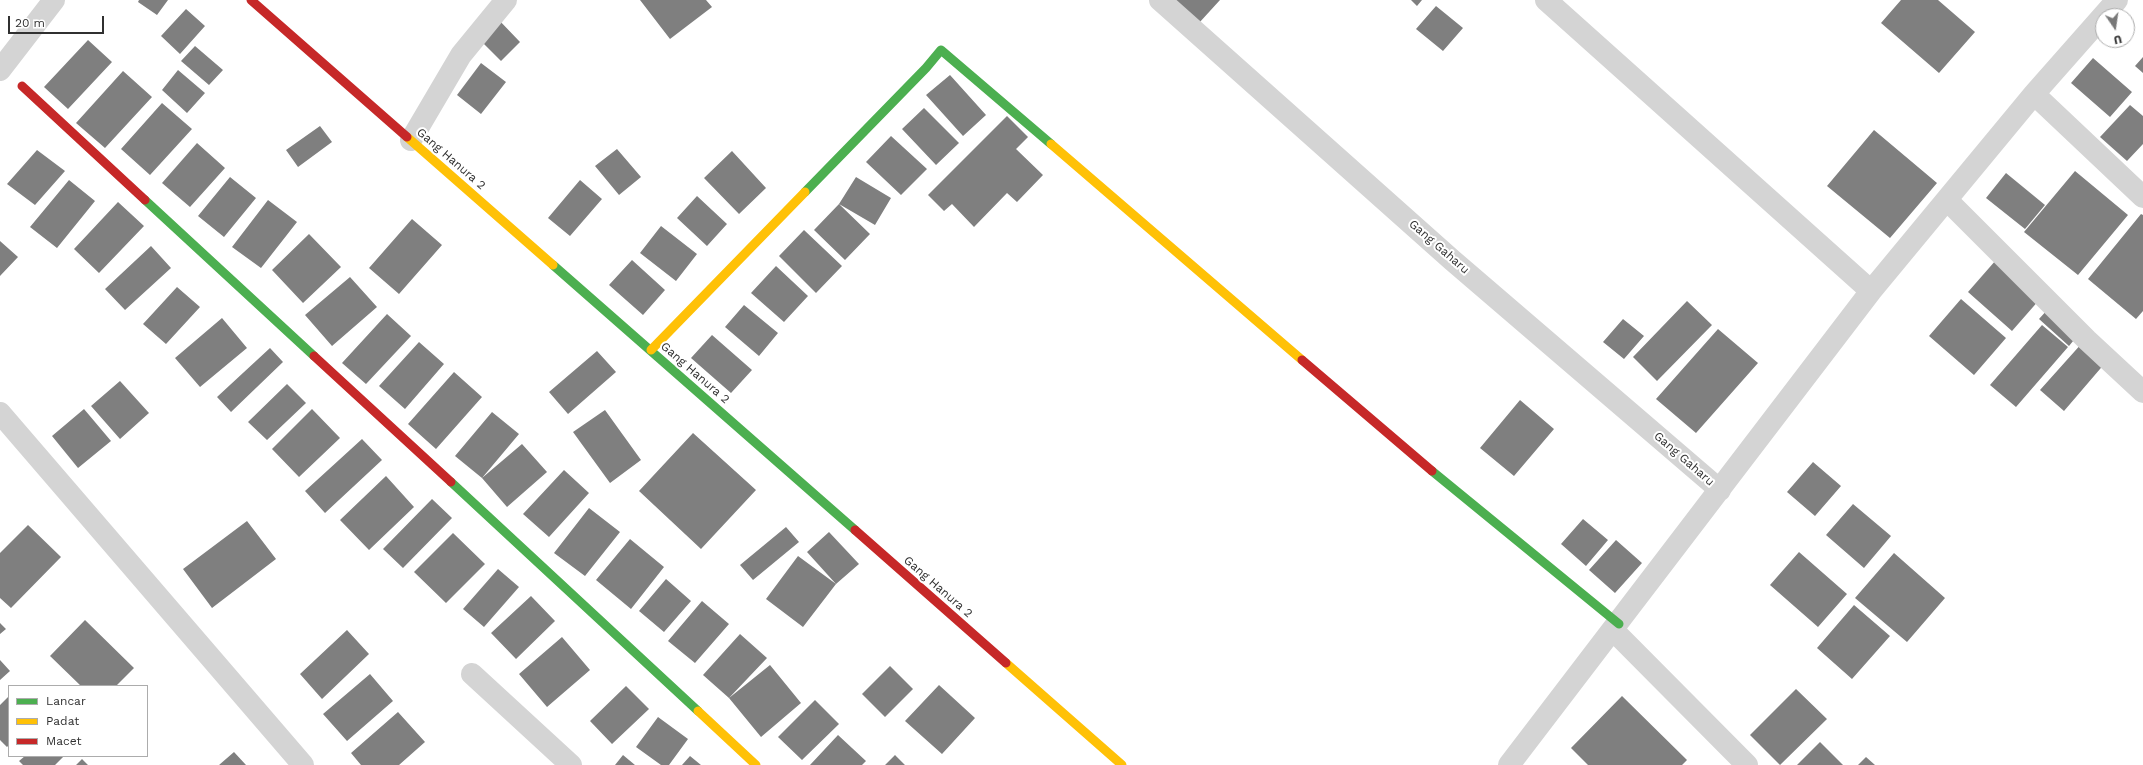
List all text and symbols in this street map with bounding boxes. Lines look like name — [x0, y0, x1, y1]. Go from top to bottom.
scale bar — [10, 8, 106, 34]
north arrow — [2095, 8, 2135, 48]
text: 20 m — [15, 16, 45, 30]
text: U — [2112, 32, 2123, 46]
street label: Gang Hanura 2 — [414, 125, 488, 193]
street label: Gang Gaharu — [1406, 217, 1472, 277]
street label: Gang Hanura 2 — [658, 339, 732, 407]
street label: Gang Gaharu — [1651, 429, 1717, 489]
street label: Gang Hanura 2 — [901, 553, 975, 621]
legend — [8, 685, 148, 757]
text: Lancar — [46, 694, 86, 708]
text: Padat — [46, 714, 79, 728]
text: Macet — [46, 734, 81, 748]

